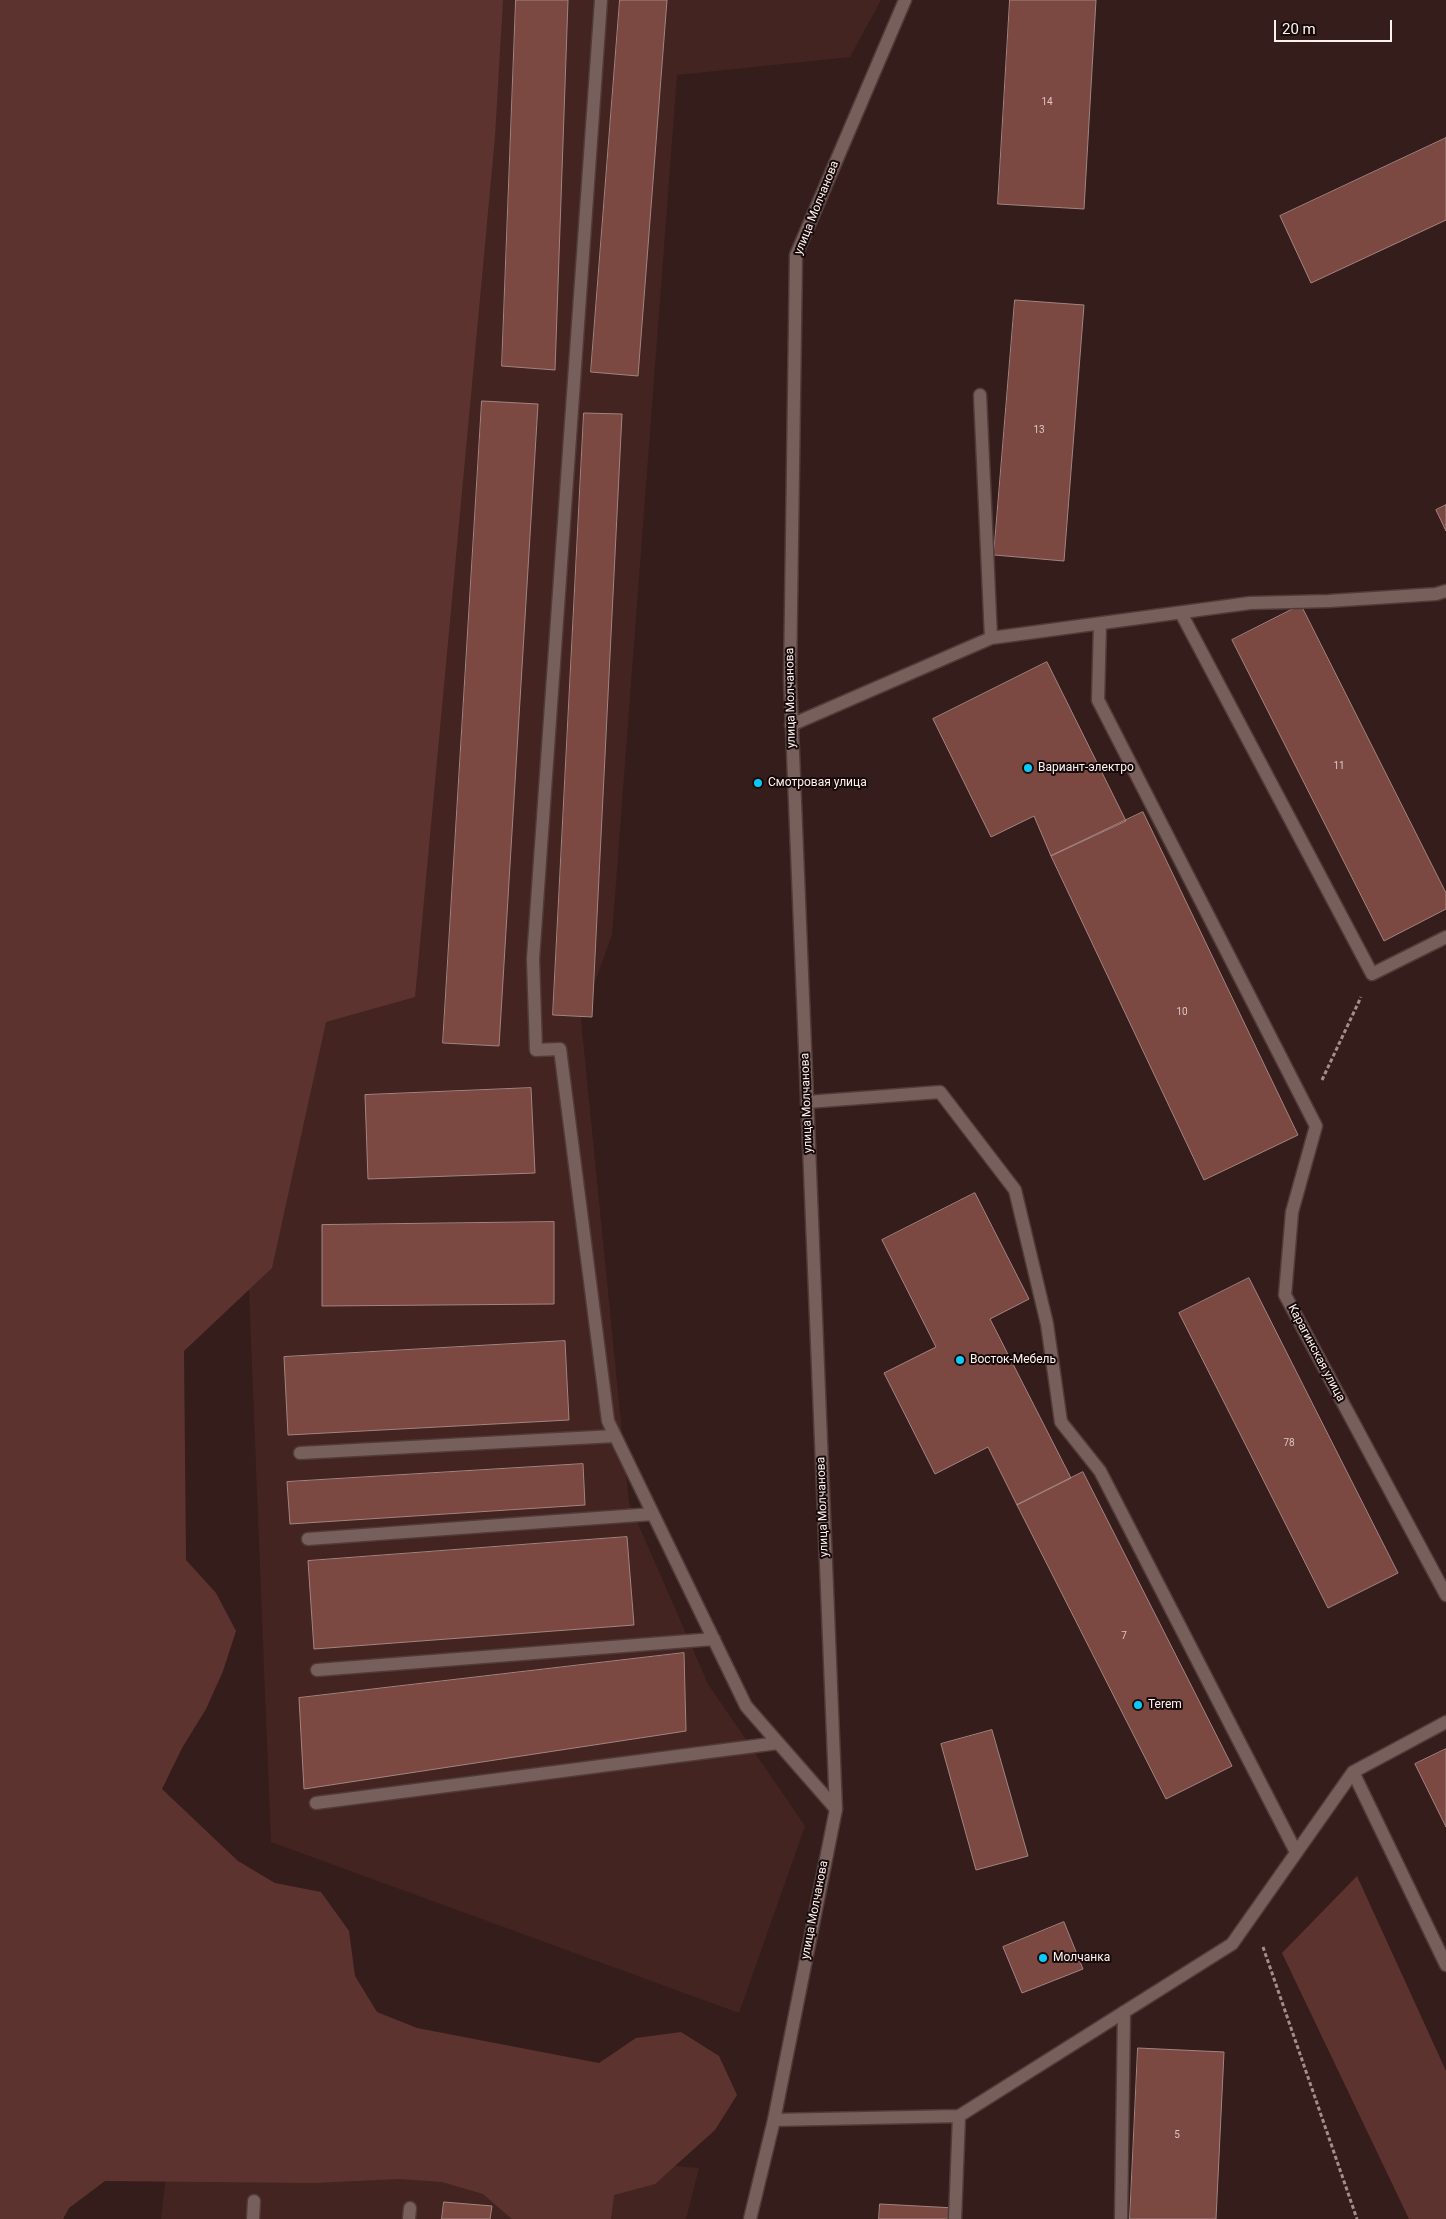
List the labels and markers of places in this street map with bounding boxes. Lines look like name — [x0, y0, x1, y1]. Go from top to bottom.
place label: Вариант-электро — [1038, 761, 1134, 775]
marker: Вариант-электро — [1022, 762, 1034, 774]
place label: Смотровая улица — [768, 776, 867, 790]
marker: Смотровая улица — [752, 777, 764, 789]
place label: Восток-Мебель — [970, 1353, 1056, 1367]
marker: Восток-Мебель — [954, 1354, 966, 1366]
place label: Terem — [1148, 1698, 1182, 1712]
marker: Terem — [1132, 1699, 1144, 1711]
place label: Молчанка — [1053, 1951, 1110, 1965]
marker: Молчанка — [1037, 1952, 1049, 1964]

